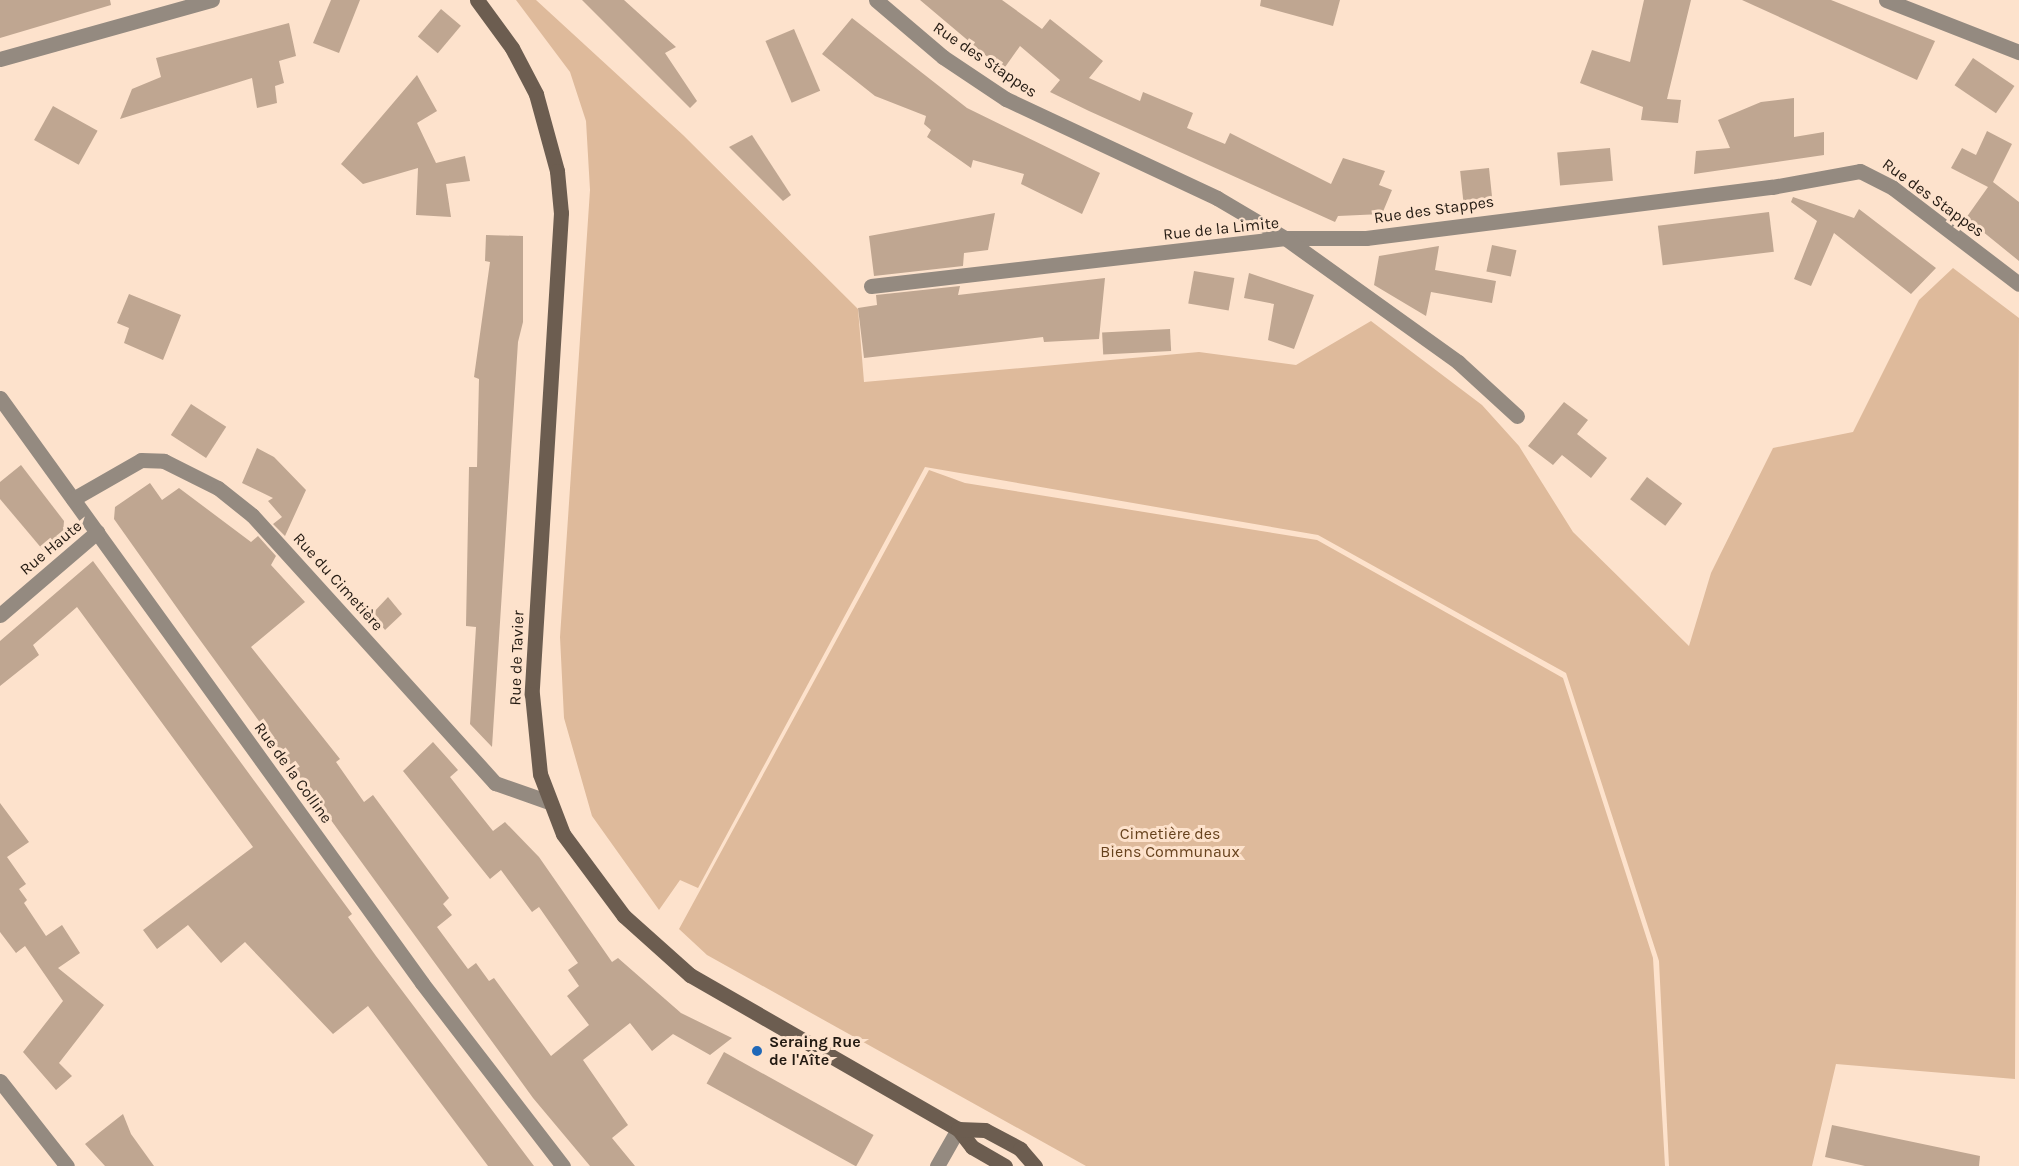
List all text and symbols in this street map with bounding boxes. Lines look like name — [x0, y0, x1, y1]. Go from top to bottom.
street label: Rue des Stappes — [929, 18, 1041, 102]
street label: Rue des Stappes — [1878, 155, 1988, 241]
street label: Rue des Stappes — [1373, 192, 1495, 228]
street label: Rue de la Limite — [1162, 213, 1280, 245]
street label: Rue Haute — [16, 517, 86, 579]
street label: Rue du Cimetière — [289, 529, 387, 635]
street label: Rue de Tavier — [506, 610, 528, 706]
street label: Rue de la Colline — [250, 719, 336, 827]
park label: Cimetière des Biens Communaux — [1100, 824, 1240, 862]
place label: Seraing Rue de l'Aîte — [769, 1032, 861, 1070]
marker: Seraing Rue de l'Aîte — [750, 1044, 764, 1058]

